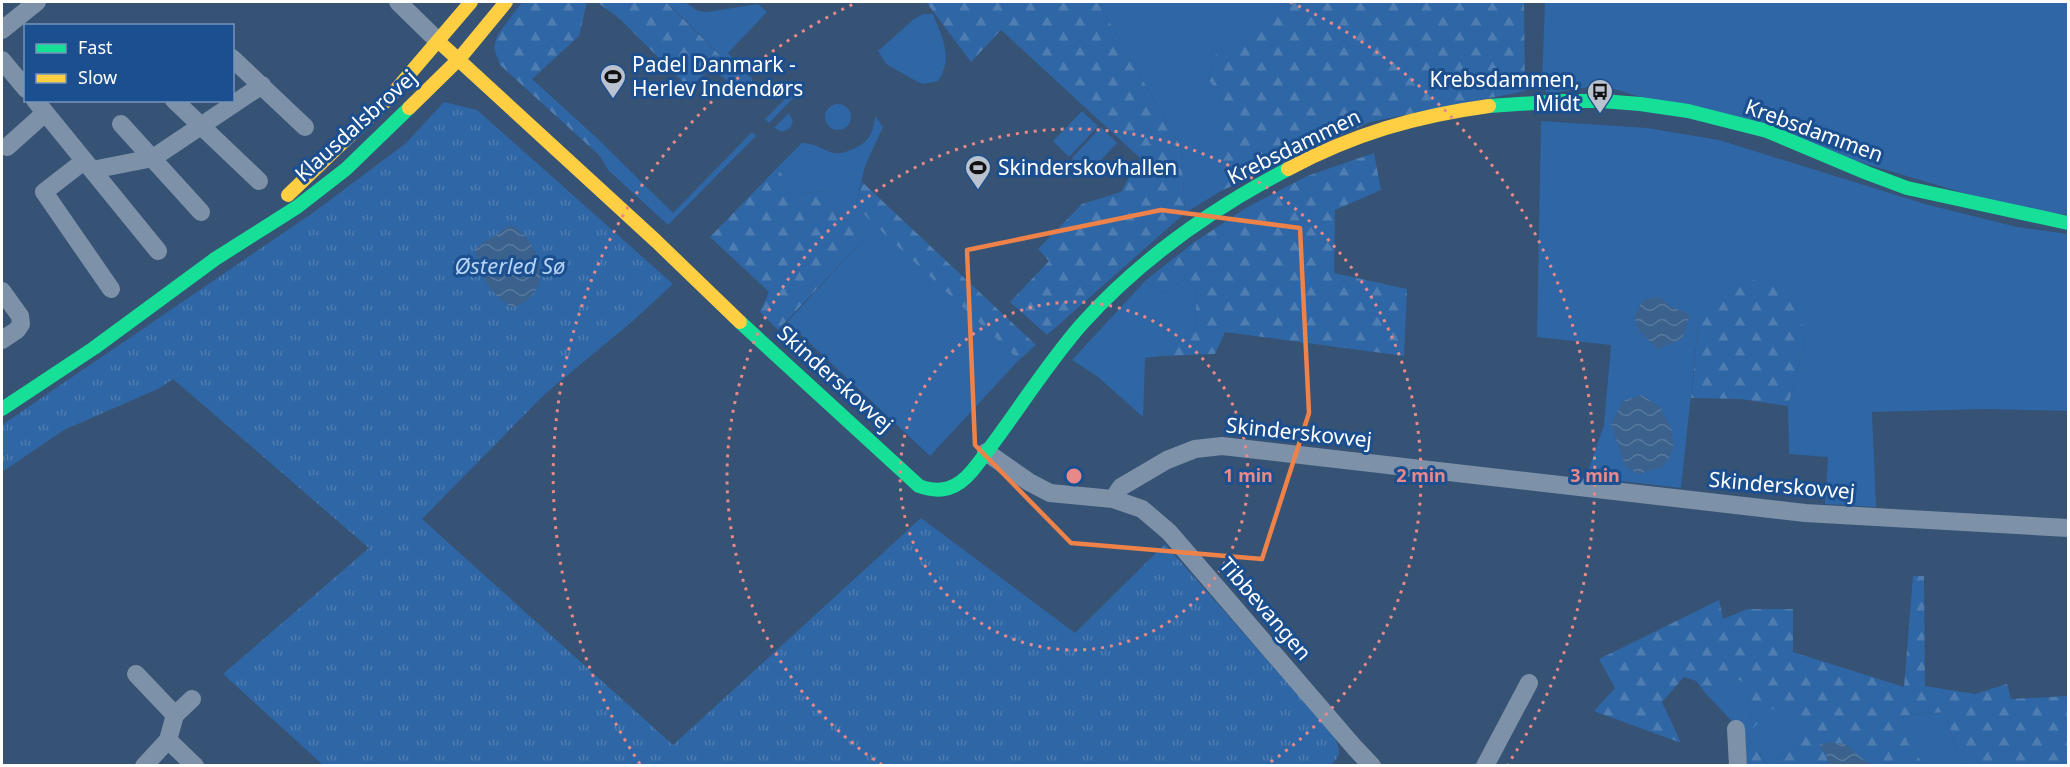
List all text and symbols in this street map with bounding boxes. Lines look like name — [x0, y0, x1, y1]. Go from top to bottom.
legend — [24, 24, 234, 102]
text: Fast — [78, 35, 113, 59]
place label: Padel Danmark - Herlev Indendørs — [632, 50, 803, 102]
sports icon: Padel Danmark - Herlev Indendørs — [598, 62, 628, 100]
street label: Klausdalsbrovej — [288, 63, 422, 187]
text: Slow — [78, 65, 117, 89]
place label: Krebsdammen, Midt — [1430, 65, 1580, 117]
bus stop icon: Krebsdammen, Midt — [1585, 77, 1615, 115]
street label: Krebsdammen — [1741, 92, 1887, 168]
street label: Krebsdammen — [1222, 102, 1365, 190]
sports icon: Skinderskovhallen — [963, 153, 993, 191]
place label: Skinderskovhallen — [998, 153, 1177, 181]
water label: Østerled Sø — [454, 250, 566, 280]
street label: Skinderskovvej — [772, 319, 900, 438]
street label: Skinderskovvej — [1225, 410, 1374, 454]
text: 1 min — [1223, 463, 1273, 487]
text: 2 min — [1396, 463, 1446, 487]
text: 3 min — [1570, 463, 1620, 487]
street label: Skinderskovvej — [1708, 465, 1856, 505]
centre of rings — [1064, 466, 1084, 486]
street label: Tibbevangen — [1213, 551, 1318, 666]

